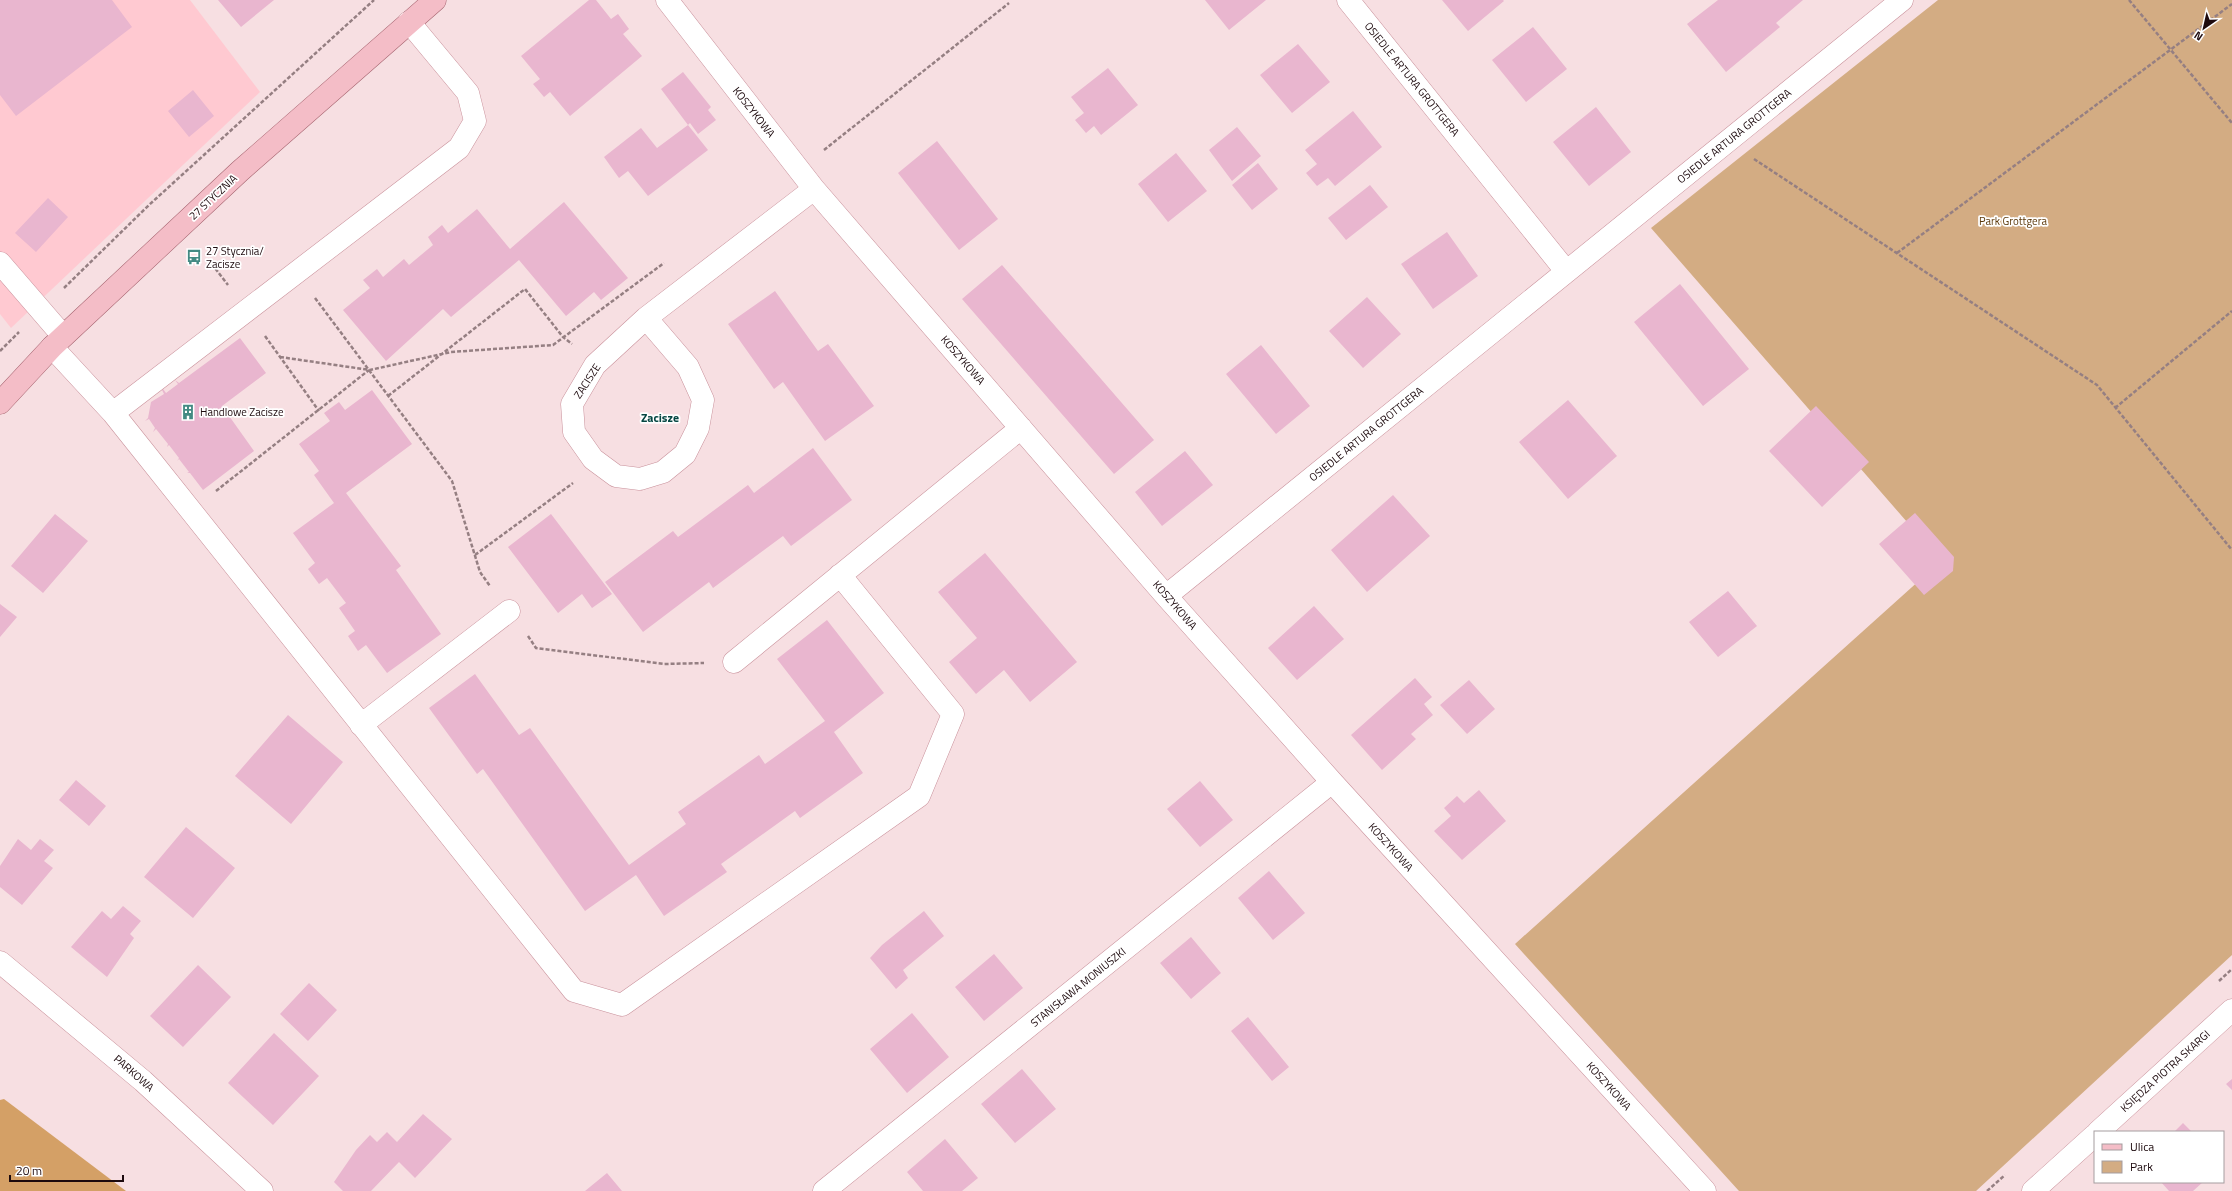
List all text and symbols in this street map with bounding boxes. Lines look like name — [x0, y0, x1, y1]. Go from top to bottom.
north arrow — [2184, 8, 2224, 48]
street label: OSIEDLE ARTURA GROTTGERA — [1361, 19, 1463, 140]
text: N — [2191, 28, 2206, 45]
street label: KOSZYKOWA — [729, 83, 779, 141]
street label: OSIEDLE ARTURA GROTTGERA — [1674, 85, 1795, 187]
street label: 27 STYCZNIA — [185, 170, 241, 224]
park label: Park Grottgera — [1979, 213, 2047, 229]
place label: 27 Stycznia/ Zacisze — [206, 243, 264, 272]
bus stop icon: 27 Stycznia/ Zacisze — [185, 248, 203, 266]
street label: KOSZYKOWA — [937, 332, 989, 388]
street label: ZACISZE — [570, 360, 604, 402]
street label: OSIEDLE ARTURA GROTTGERA — [1306, 383, 1427, 485]
building icon: Handlowe Zacisze — [179, 403, 197, 421]
place label: Handlowe Zacisze — [200, 404, 284, 420]
district label: Zacisze — [641, 408, 679, 427]
street label: KOSZYKOWA — [1149, 577, 1201, 633]
street label: KOSZYKOWA — [1365, 819, 1417, 875]
street label: STANISŁAWA MONIUSZKI — [1027, 943, 1129, 1031]
street label: KSIĘDZA PIOTRA SKARGI — [2117, 1026, 2213, 1116]
street label: PARKOWA — [110, 1051, 158, 1095]
street label: KOSZYKOWA — [1583, 1058, 1635, 1114]
legend — [2094, 1131, 2224, 1183]
text: Ulica — [2130, 1137, 2154, 1156]
scale bar — [10, 1157, 123, 1183]
text: Park — [2130, 1157, 2153, 1176]
text: 20 m — [16, 1161, 42, 1180]

